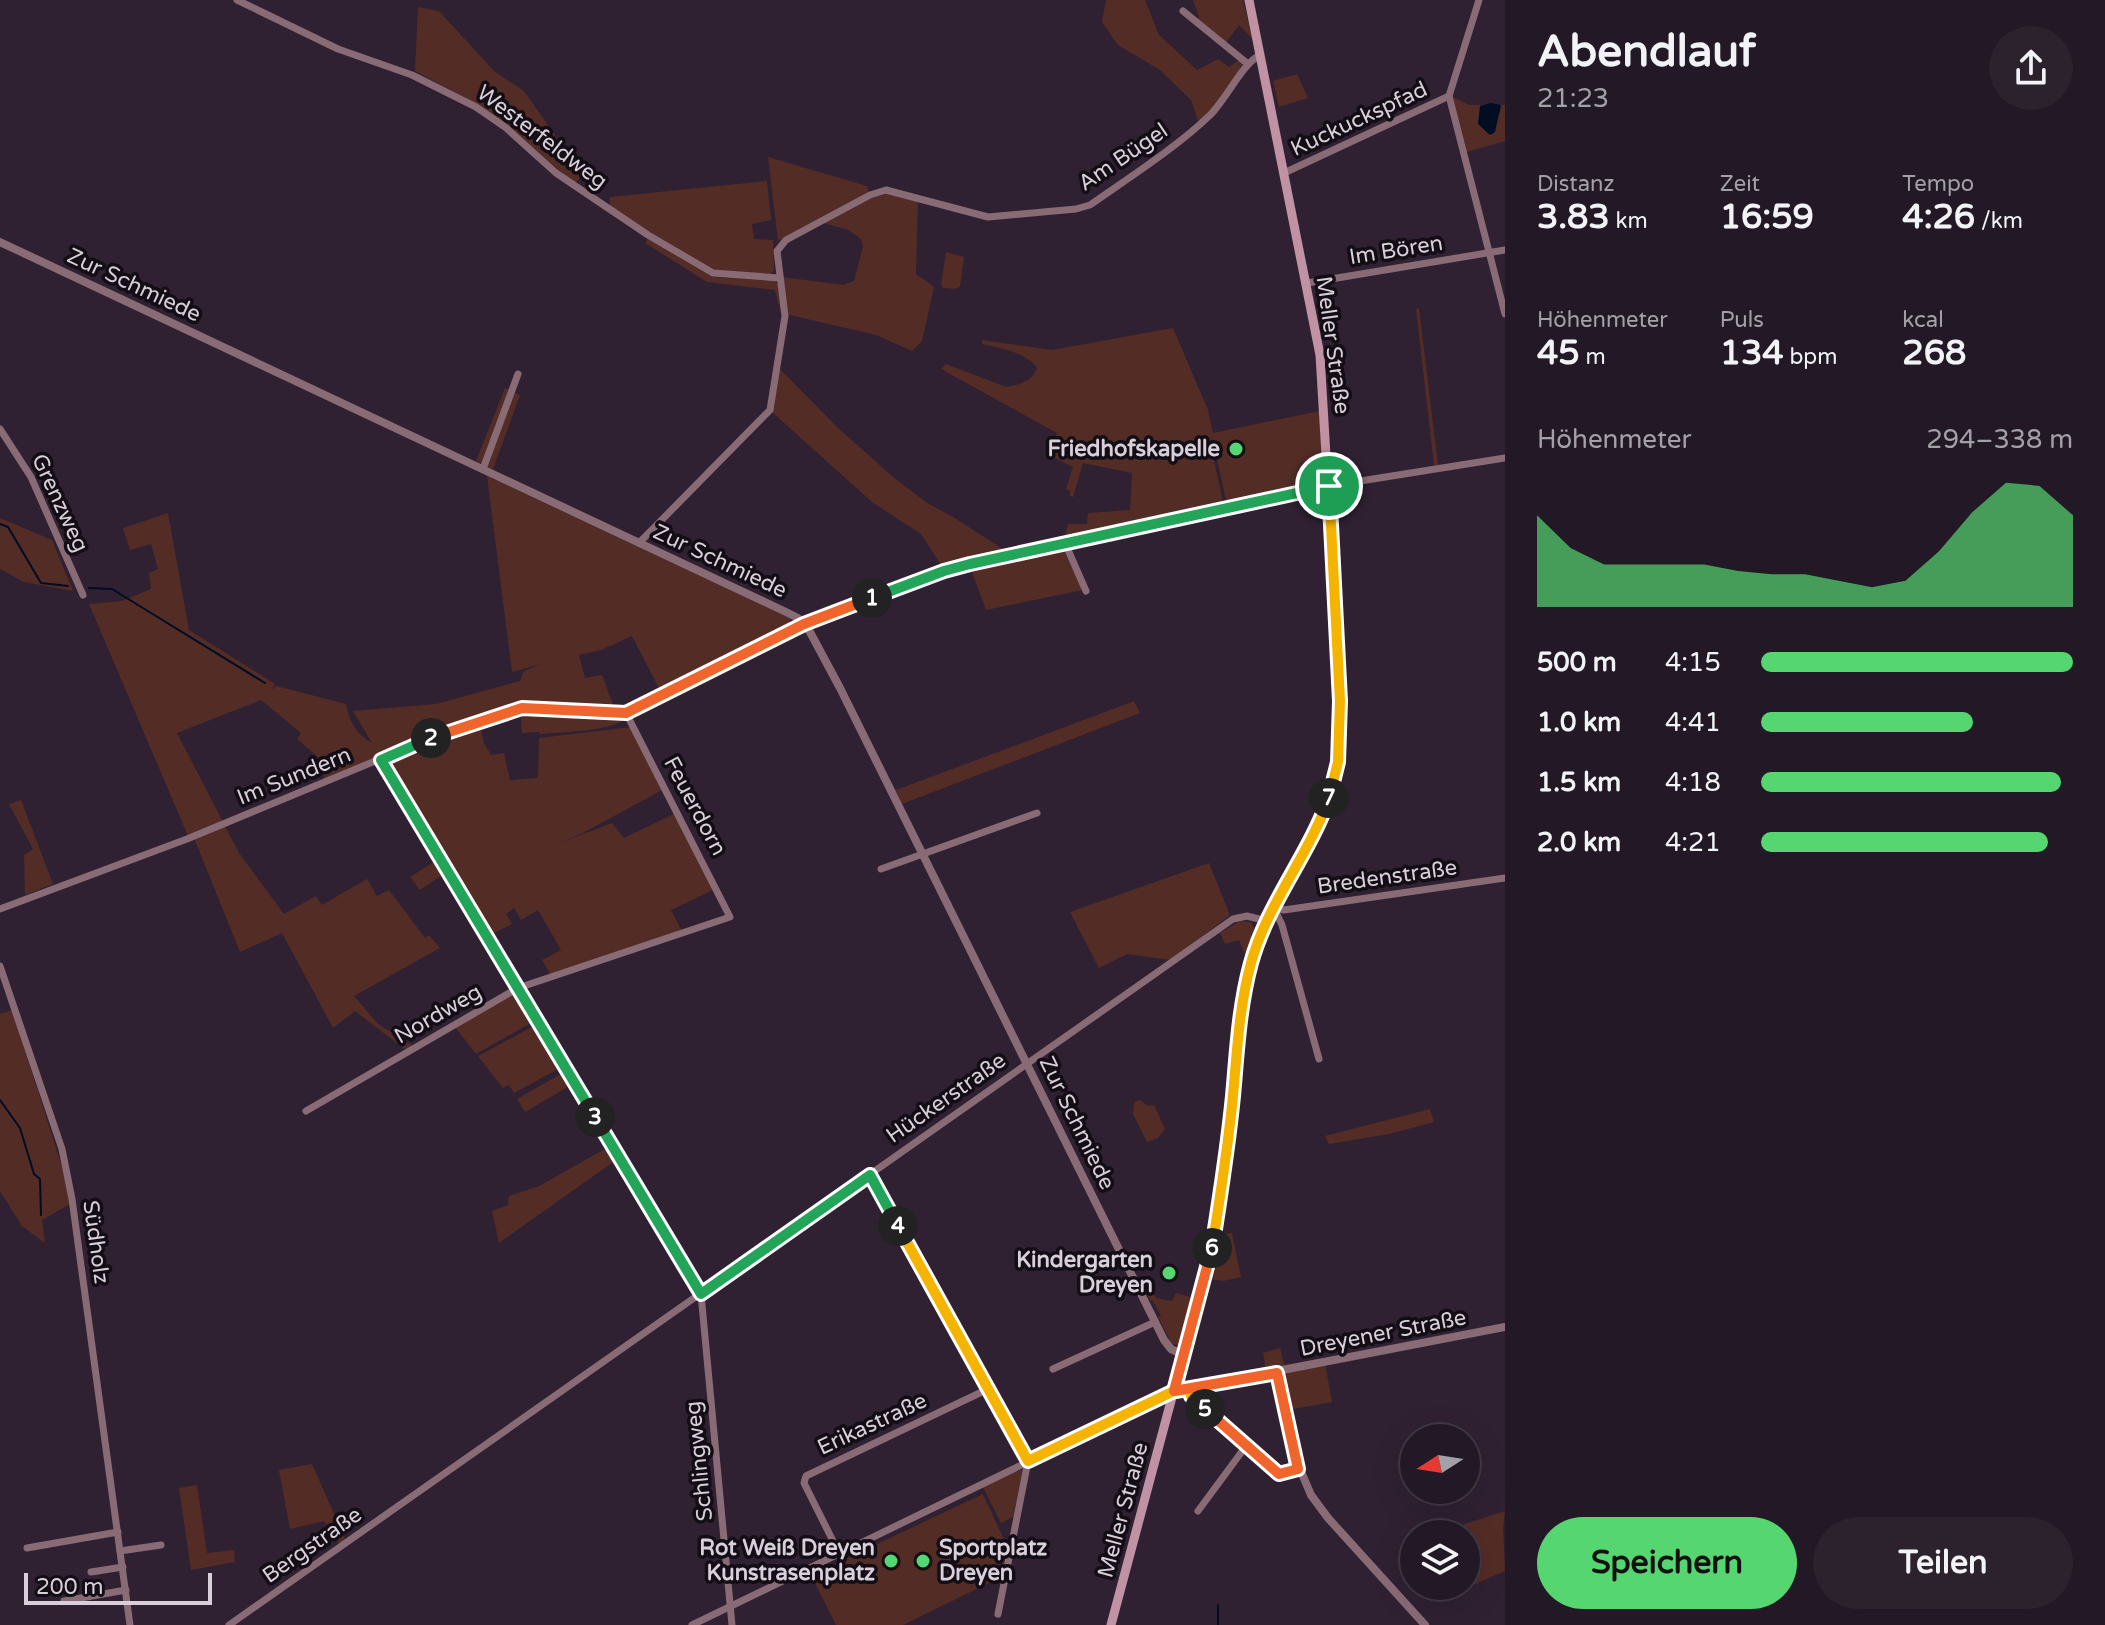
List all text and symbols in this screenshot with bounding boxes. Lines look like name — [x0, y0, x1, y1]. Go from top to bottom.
text: Abendlauf — [1537, 26, 1756, 79]
button: share — [1989, 26, 2073, 110]
street label: Kuckuckspfad — [1287, 76, 1431, 162]
street label: Westerfeldweg — [472, 80, 612, 194]
text: 21:23 — [1537, 83, 1609, 114]
street label: Am Bügel — [1073, 118, 1173, 196]
text: Distanz — [1537, 171, 1614, 197]
text: Zeit — [1720, 171, 1760, 197]
text: Tempo — [1902, 171, 1974, 197]
text: 3.83 — [1537, 197, 1610, 238]
text: 16:59 — [1720, 197, 1814, 238]
text: 4:26 — [1902, 197, 1975, 238]
text: km — [1610, 208, 1648, 234]
text: /km — [1975, 208, 2023, 234]
street label: Im Bören — [1347, 230, 1445, 270]
street label: Zur Schmiede — [63, 243, 205, 327]
street label: Meller Straße — [1310, 274, 1356, 416]
text: Höhenmeter — [1537, 307, 1668, 333]
text: Puls — [1720, 307, 1764, 333]
text: kcal — [1902, 307, 1944, 333]
text: 45 — [1537, 333, 1580, 374]
text: 134 — [1720, 333, 1784, 374]
text: 268 — [1902, 333, 1966, 374]
text: m — [1580, 344, 1606, 370]
text: bpm — [1784, 344, 1837, 370]
text: Höhenmeter — [1537, 424, 1691, 455]
text: 294–338 m — [1926, 424, 2073, 455]
place label: Friedhofskapelle — [1047, 436, 1220, 462]
marker: Friedhofskapelle — [1227, 440, 1245, 458]
street label: Grenzweg — [26, 450, 94, 556]
pin — [1295, 452, 1363, 520]
icon: arrive — [1307, 464, 1351, 508]
street label: Zur Schmiede — [649, 519, 791, 603]
pin: 1 — [852, 578, 892, 618]
text: 1 — [865, 585, 879, 611]
text: 500 m — [1537, 647, 1617, 678]
text: 4:15 — [1665, 647, 1721, 678]
text: 1.0 km — [1537, 707, 1621, 738]
text: 4:41 — [1665, 707, 1721, 738]
pin: 2 — [411, 718, 451, 758]
text: 2 — [424, 725, 438, 751]
street label: Im Sundern — [233, 741, 355, 811]
street label: Feuerdorn — [658, 752, 732, 860]
text: 1.5 km — [1537, 767, 1621, 798]
text: 4:18 — [1665, 767, 1721, 798]
pin: 7 — [1309, 778, 1349, 818]
text: 7 — [1322, 785, 1336, 811]
text: 2.0 km — [1537, 827, 1621, 858]
text: 4:21 — [1665, 827, 1721, 858]
street label: Bredenstraße — [1315, 854, 1459, 900]
street label: Nordweg — [390, 979, 486, 1049]
street label: Hückerstraße — [881, 1047, 1011, 1149]
street label: Zur Schmiede — [1034, 1052, 1120, 1194]
pin: 3 — [575, 1097, 615, 1137]
text: 3 — [588, 1104, 602, 1130]
street label: Südholz — [77, 1199, 115, 1285]
pin: 4 — [878, 1206, 918, 1246]
text: 4 — [891, 1213, 905, 1239]
pin: 6 — [1192, 1228, 1232, 1268]
text: 6 — [1205, 1235, 1219, 1261]
place label: Kindergarten Dreyen — [1016, 1247, 1153, 1298]
marker: Kindergarten Dreyen — [1160, 1264, 1178, 1282]
street label: Dreyener Straße — [1298, 1304, 1468, 1362]
street label: Erikastraße — [813, 1387, 931, 1461]
pin: 5 — [1185, 1389, 1225, 1429]
text: 5 — [1198, 1396, 1212, 1422]
street label: Schlingweg — [680, 1400, 718, 1522]
north arrow — [1400, 1424, 1480, 1504]
map controls — [1400, 1424, 1480, 1600]
street label: Meller Straße — [1092, 1439, 1154, 1581]
street label: Bergstraße — [257, 1501, 367, 1589]
button: Speichern — [1537, 1517, 1797, 1609]
button: Teilen — [1813, 1517, 2073, 1609]
button: layers — [1400, 1520, 1480, 1600]
place label: Rot Weiß Dreyen Kunstrasenplatz — [699, 1535, 875, 1586]
place label: Sportplatz Dreyen — [939, 1535, 1047, 1586]
marker: Rot Weiß Dreyen Kunstrasenplatz — [882, 1552, 900, 1570]
marker: Sportplatz Dreyen — [914, 1552, 932, 1570]
scale bar — [24, 1569, 212, 1605]
text: 200 m — [36, 1574, 103, 1600]

